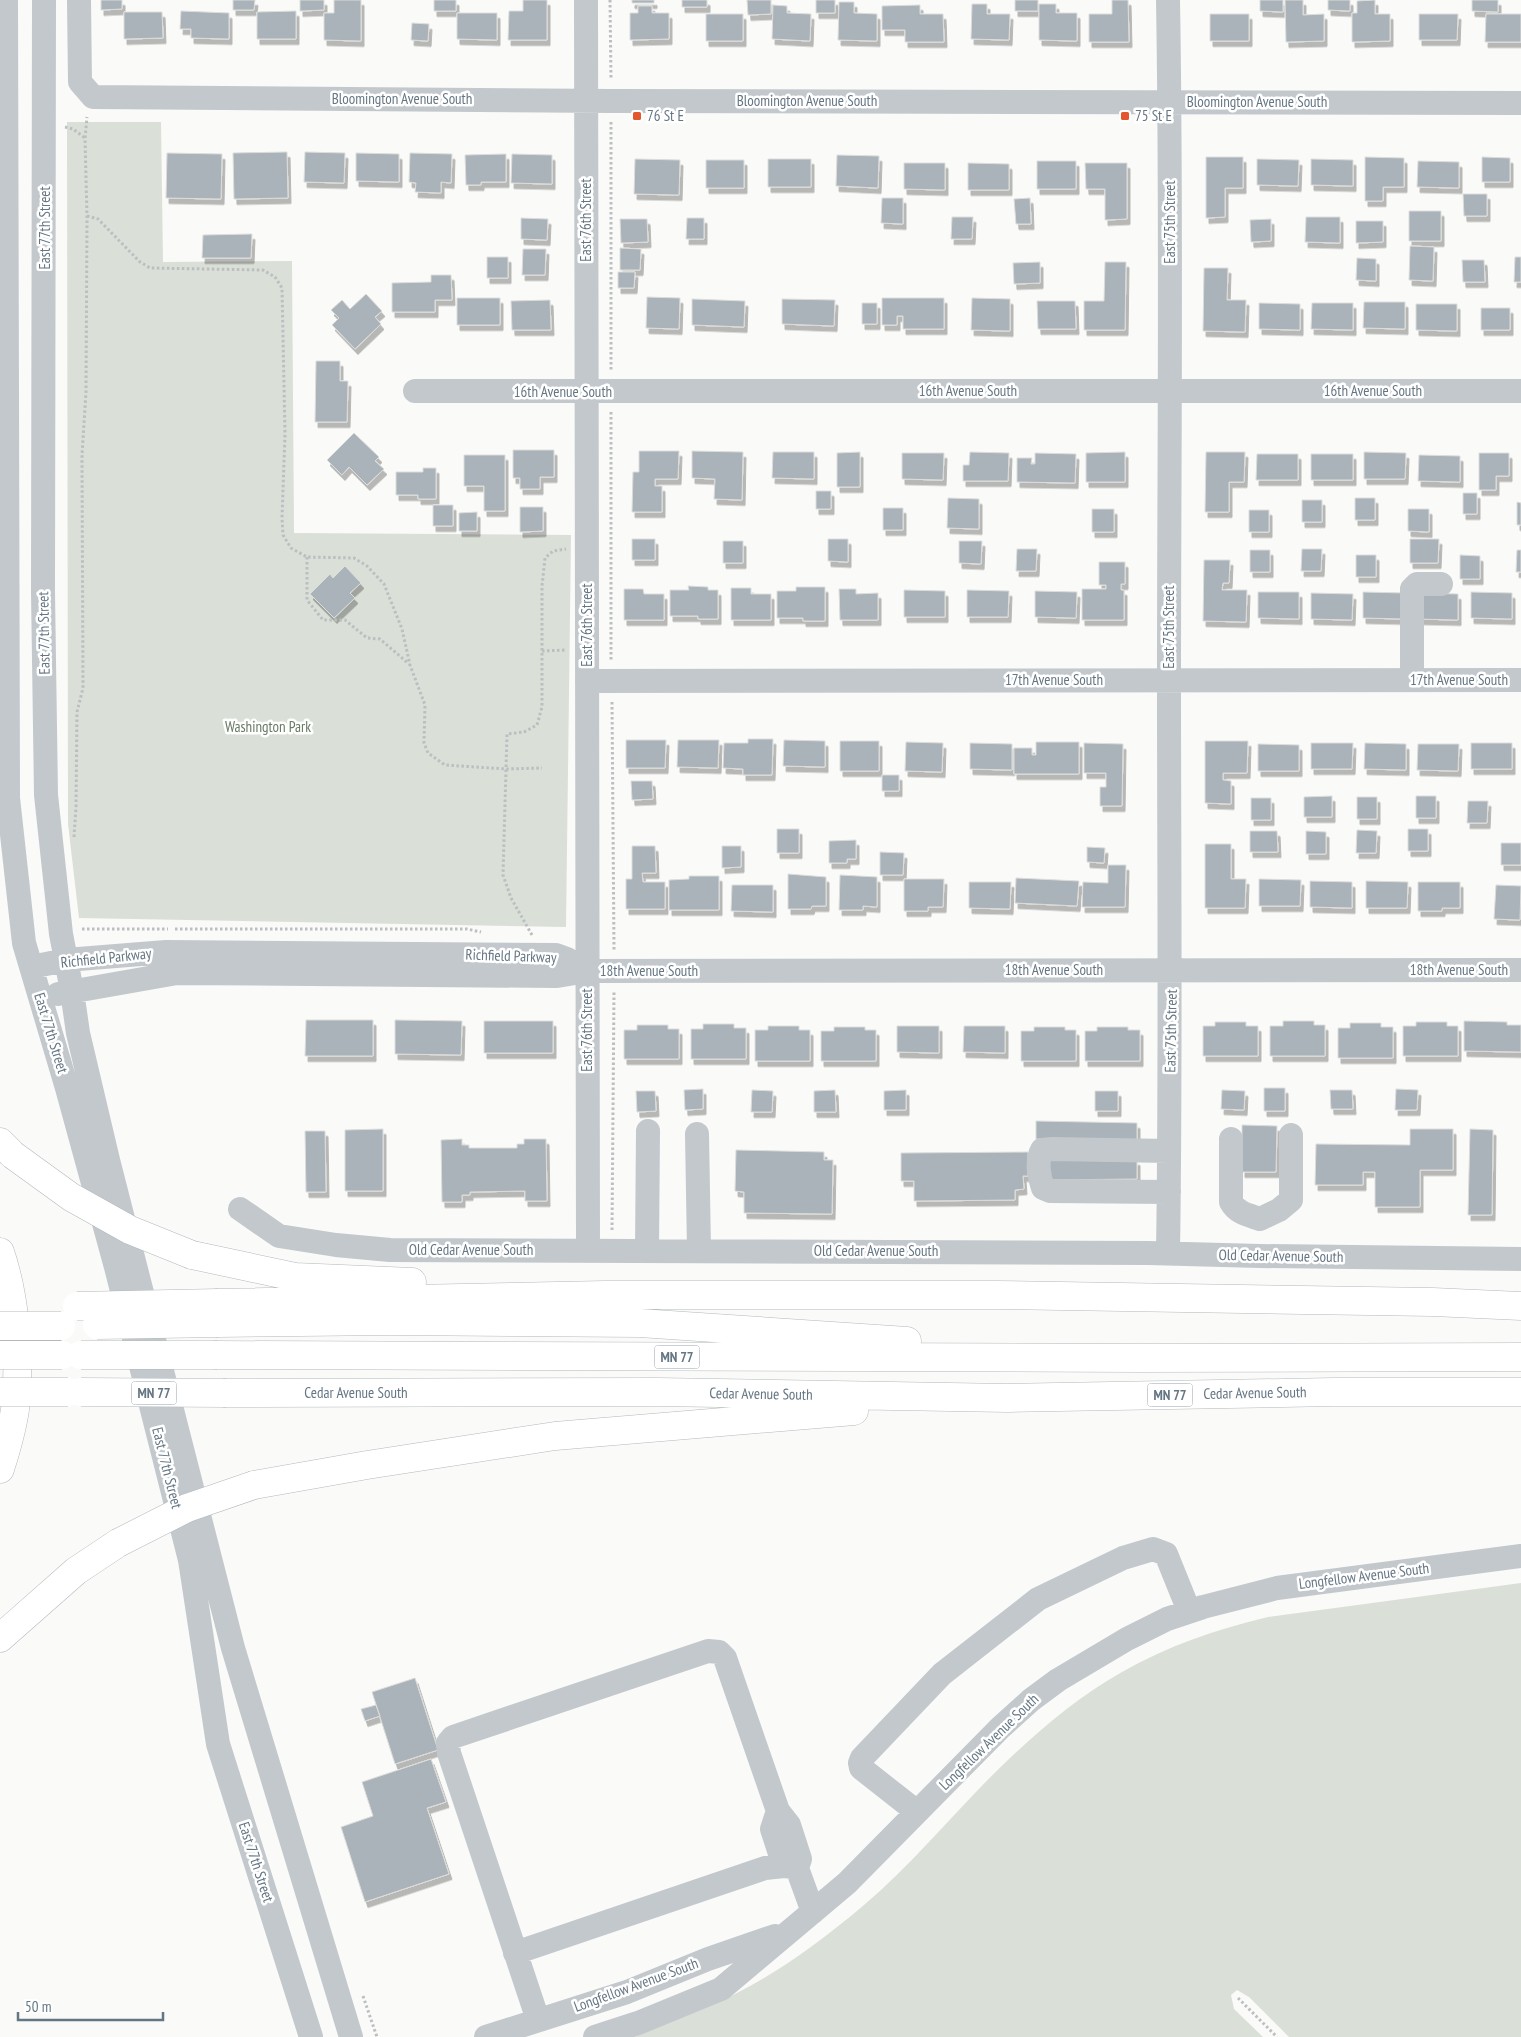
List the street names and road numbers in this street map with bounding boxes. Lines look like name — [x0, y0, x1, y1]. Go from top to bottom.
street label: Bloomington Avenue South — [332, 89, 472, 108]
street label: Bloomington Avenue South — [737, 91, 877, 110]
street label: Bloomington Avenue South — [1187, 92, 1327, 111]
street label: East 76th Street — [576, 178, 595, 262]
street label: East 75th Street — [1160, 180, 1179, 264]
street label: East 77th Street — [35, 186, 54, 270]
street label: 16th Avenue South — [919, 381, 1017, 400]
street label: 16th Avenue South — [1324, 381, 1422, 400]
street label: 16th Avenue South — [514, 382, 612, 401]
street label: East 76th Street — [577, 583, 596, 667]
street label: East 75th Street — [1159, 585, 1178, 669]
street label: East 77th Street — [33, 591, 54, 675]
street label: 17th Avenue South — [1005, 670, 1103, 689]
street label: 17th Avenue South — [1410, 670, 1508, 689]
street label: Richfield Parkway — [60, 943, 153, 972]
street label: Richfield Parkway — [465, 944, 557, 967]
street label: 18th Avenue South — [1005, 960, 1103, 979]
street label: 18th Avenue South — [1410, 960, 1508, 979]
street label: 18th Avenue South — [600, 961, 698, 980]
street label: East 76th Street — [577, 988, 596, 1072]
street label: East 75th Street — [1160, 989, 1181, 1073]
street label: East 77th Street — [30, 990, 73, 1075]
street label: Old Cedar Avenue South — [409, 1240, 533, 1259]
street label: Old Cedar Avenue South — [814, 1241, 938, 1260]
street label: Old Cedar Avenue South — [1219, 1245, 1344, 1266]
road number: MN 77 — [654, 1345, 700, 1368]
road number: MN 77 — [132, 1382, 176, 1405]
street label: Cedar Avenue South — [1203, 1382, 1307, 1403]
street label: Cedar Avenue South — [304, 1383, 408, 1402]
street label: Cedar Avenue South — [709, 1383, 813, 1404]
road number: MN 77 — [1148, 1384, 1192, 1406]
street label: East 77th Street — [148, 1425, 187, 1511]
street label: Longfellow Avenue South — [1298, 1558, 1430, 1593]
street label: Longfellow Avenue South — [935, 1689, 1042, 1794]
street label: East 77th Street — [235, 1819, 278, 1904]
street label: Longfellow Avenue South — [571, 1953, 701, 2016]

